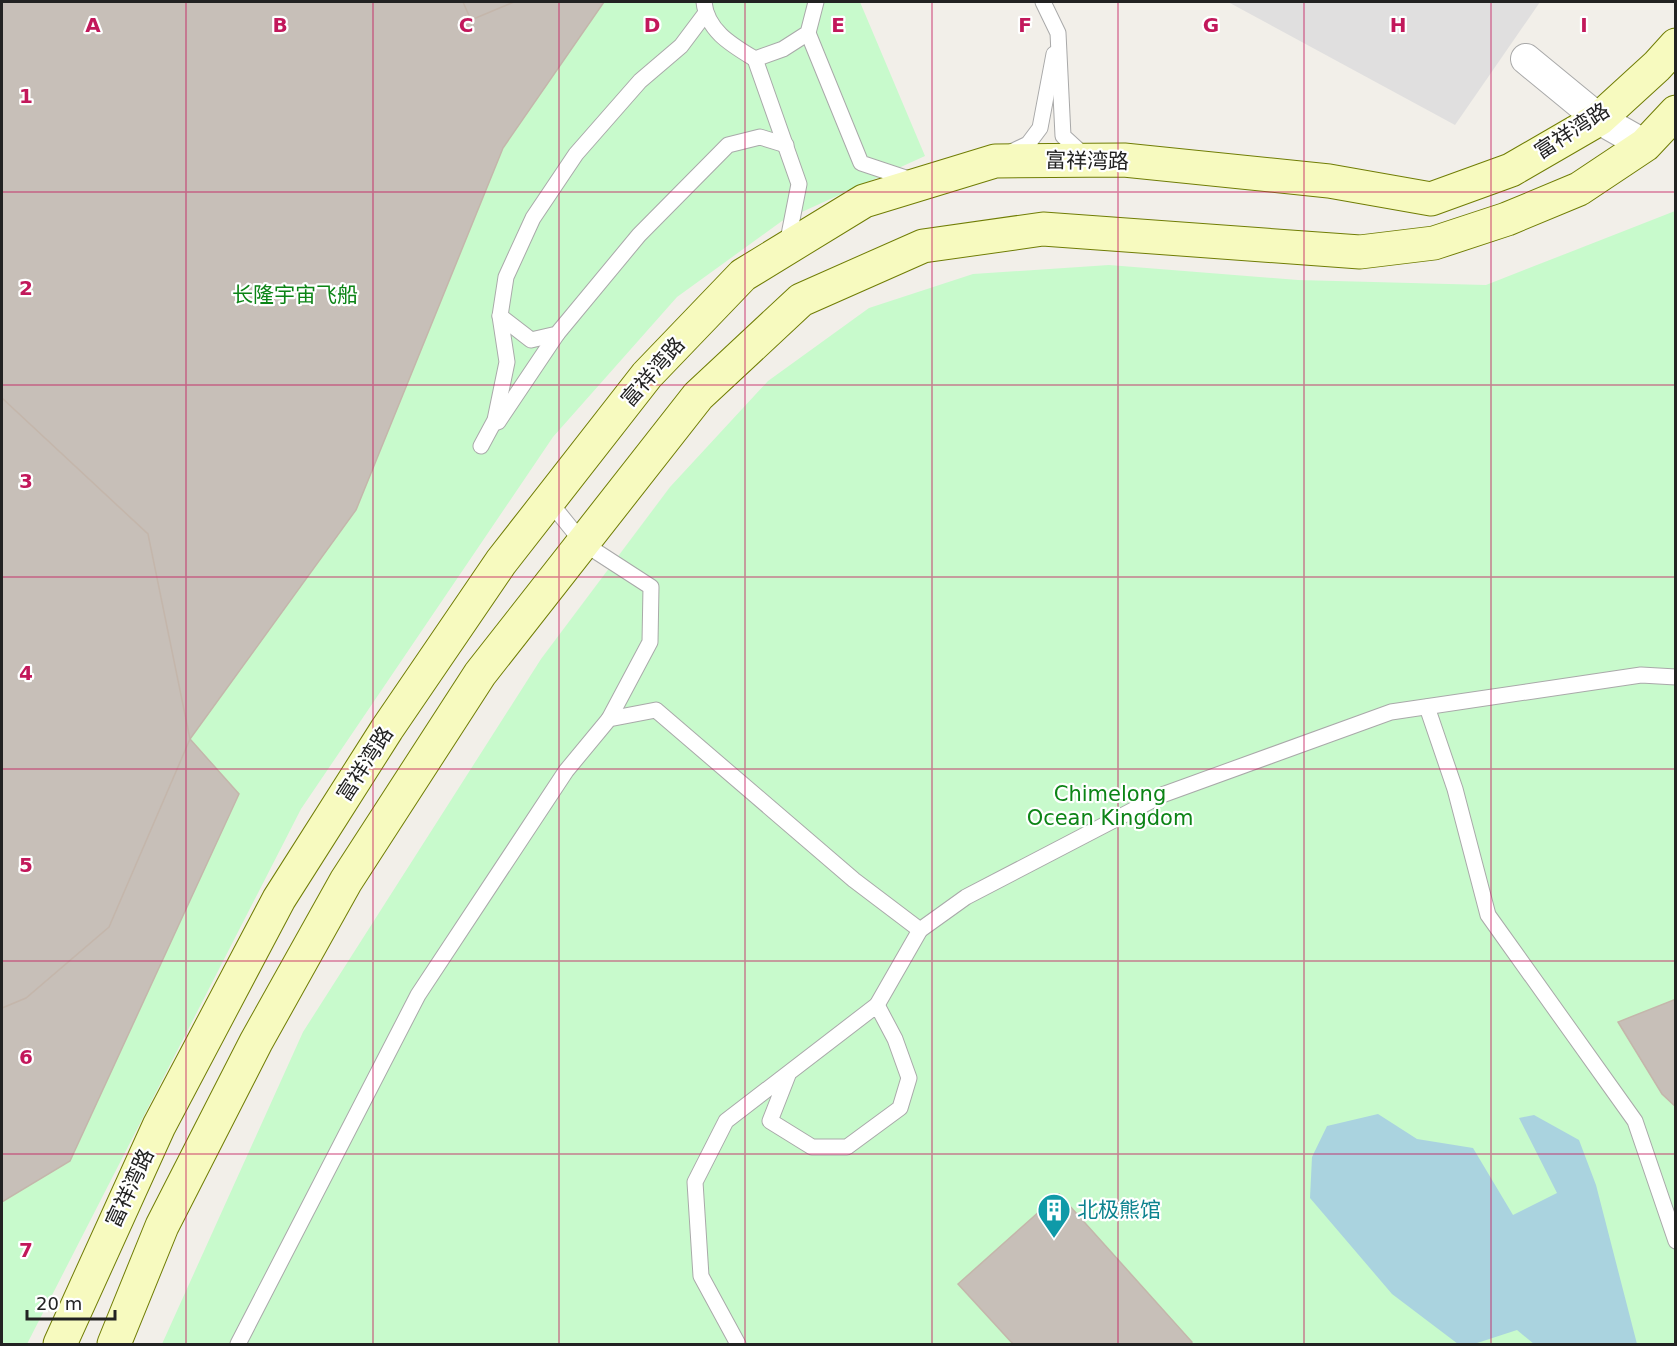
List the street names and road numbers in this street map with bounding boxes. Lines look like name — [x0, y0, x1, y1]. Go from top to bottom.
street label: 富祥湾路 — [1530, 98, 1614, 164]
street label: 富祥湾路 — [1045, 148, 1129, 174]
street label: 富祥湾路 — [616, 332, 690, 412]
street label: 富祥湾路 — [332, 722, 398, 806]
street label: 富祥湾路 — [101, 1145, 159, 1231]

